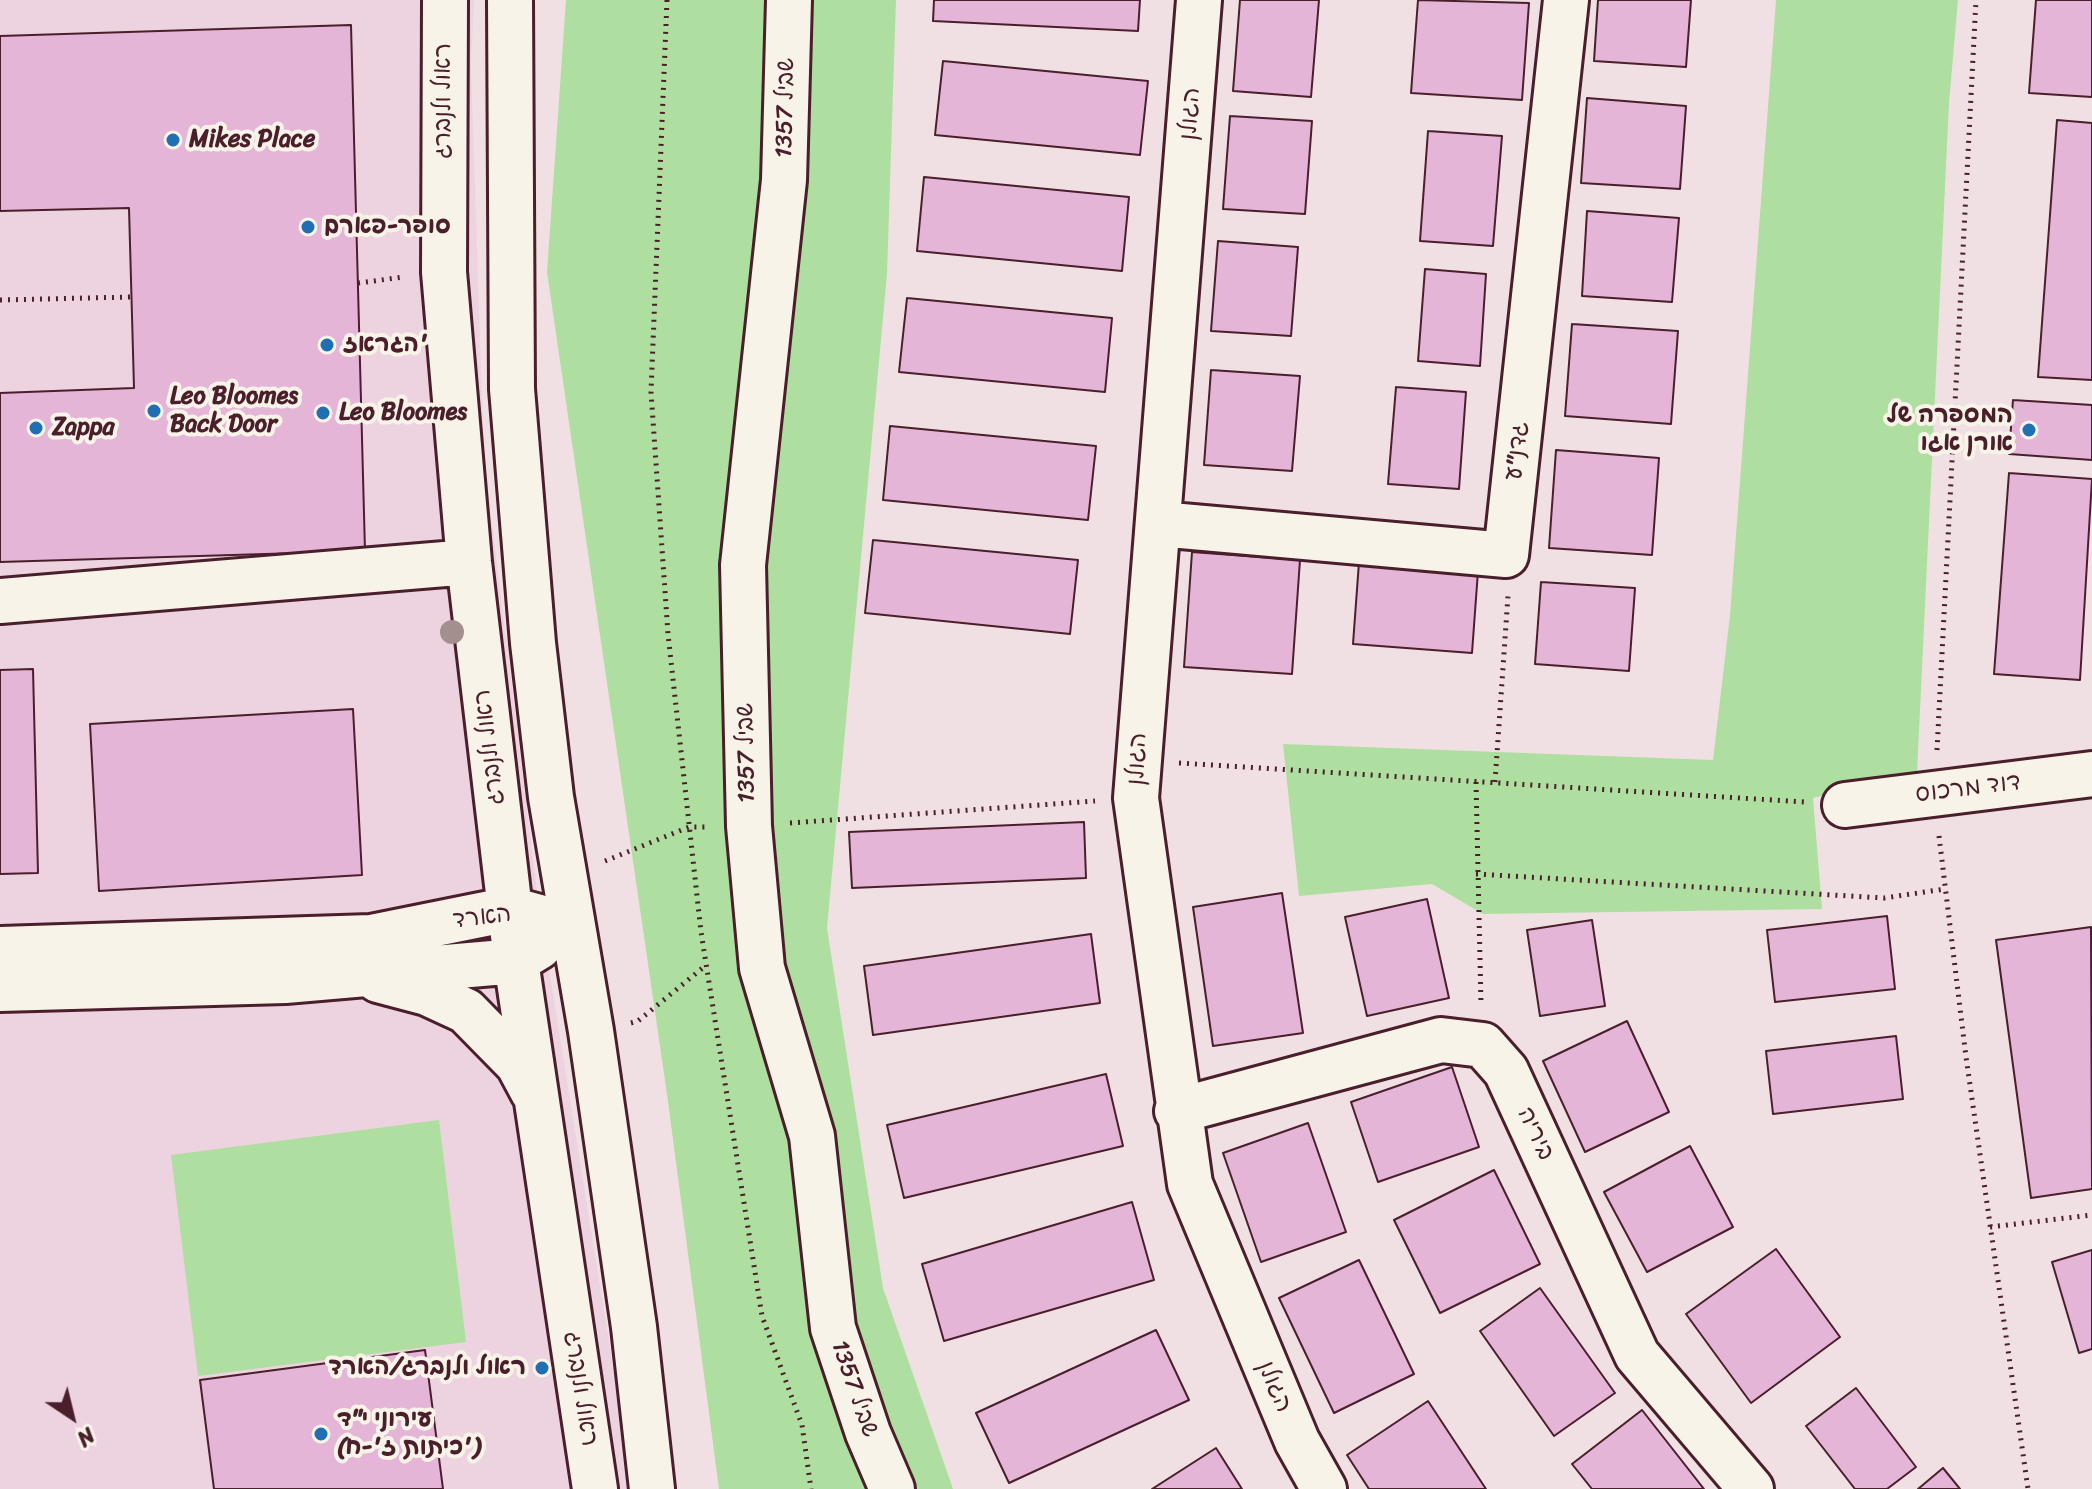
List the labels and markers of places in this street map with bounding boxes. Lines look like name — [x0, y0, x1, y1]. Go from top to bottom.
place label: Mikes Place — [189, 126, 315, 154]
marker: Mikes Place — [164, 131, 182, 149]
place label: סופר-פארם — [324, 213, 451, 241]
marker: סופר-פארם — [299, 218, 317, 236]
place label: הגראז' — [343, 331, 428, 359]
marker: הגראז' — [318, 336, 336, 354]
place label: Leo Bloomes Back Door — [170, 383, 298, 439]
place label: Leo Bloomes — [339, 399, 467, 427]
marker: Leo Bloomes Back Door — [145, 402, 163, 420]
place label: המספרה של אורן אגו — [1887, 402, 2013, 458]
marker: Leo Bloomes — [314, 404, 332, 422]
place label: Zappa — [52, 414, 114, 442]
marker: Zappa — [27, 419, 45, 437]
marker: המספרה של אורן אגו — [2020, 421, 2038, 439]
place label: ראול ולנברג/הארד — [328, 1354, 526, 1382]
marker: ראול ולנברג/הארד — [533, 1359, 551, 1377]
place label: עירוני י"ד (כיתות ז'-ח') — [337, 1406, 481, 1462]
marker: עירוני י"ד (כיתות ז'-ח') — [312, 1425, 330, 1443]

